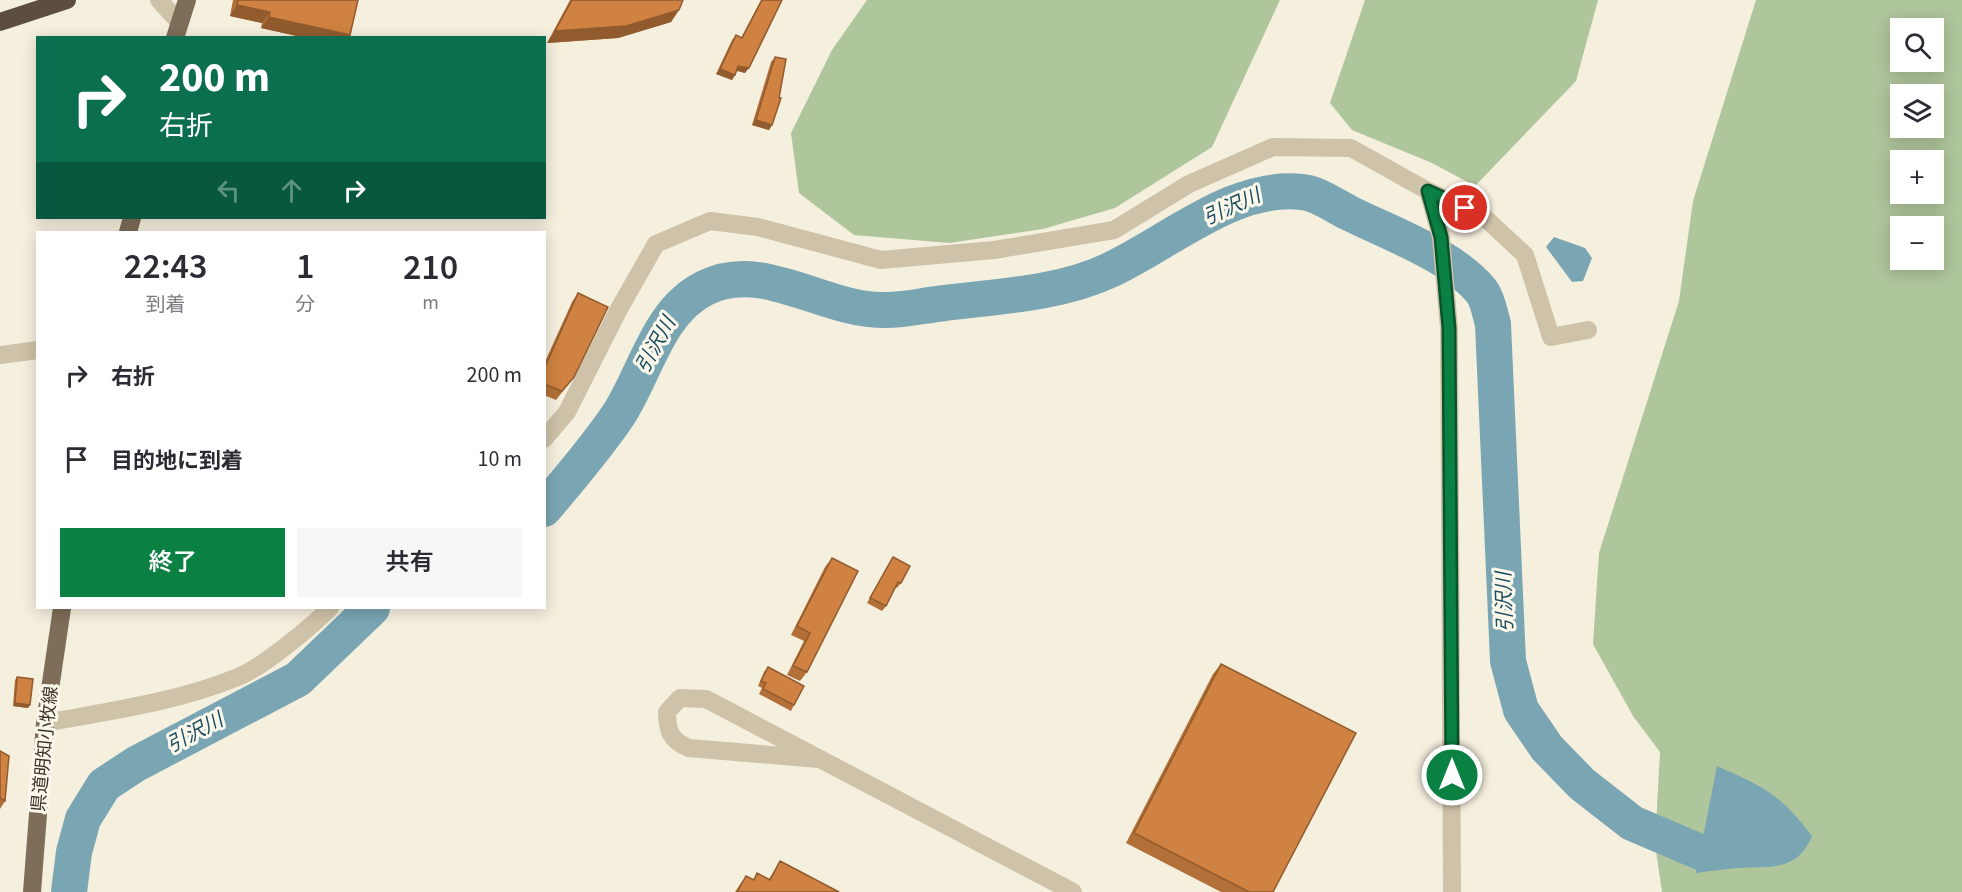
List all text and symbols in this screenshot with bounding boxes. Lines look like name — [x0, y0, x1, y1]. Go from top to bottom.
map controls — [1890, 18, 1944, 270]
button: search — [1890, 18, 1944, 72]
text: 200 m — [159, 48, 270, 108]
icon: right — [60, 60, 138, 138]
button: layers — [1890, 84, 1944, 138]
text: 右折 — [159, 107, 213, 146]
button: + — [1890, 150, 1944, 204]
icon: left — [212, 174, 245, 207]
icon: ahead — [275, 174, 308, 207]
icon: right — [338, 174, 371, 207]
water label: 引沢川 — [1199, 181, 1267, 232]
pin — [1439, 182, 1490, 233]
icon: arrive — [1448, 191, 1481, 224]
button: − — [1890, 216, 1944, 270]
text: 22:43 — [124, 241, 207, 292]
text: 1 — [296, 241, 314, 292]
text: 210 — [403, 242, 458, 293]
text: m — [422, 289, 439, 317]
text: 到着 — [146, 291, 186, 319]
text: 分 — [295, 291, 315, 319]
water label: 引沢川 — [629, 310, 684, 378]
icon: right — [60, 359, 93, 392]
text: 200 m — [467, 359, 522, 391]
text: 右折 — [111, 361, 155, 393]
icon: arrive — [60, 443, 93, 476]
text: 10 m — [477, 443, 522, 475]
text: 目的地に到着 — [111, 445, 243, 477]
button: 終了 — [60, 528, 285, 597]
button: 共有 — [297, 528, 522, 597]
water label: 引沢川 — [1490, 570, 1520, 632]
street label: 県道明知小牧線 — [26, 685, 64, 813]
water label: 引沢川 — [162, 706, 230, 759]
position arrow — [1420, 743, 1484, 807]

